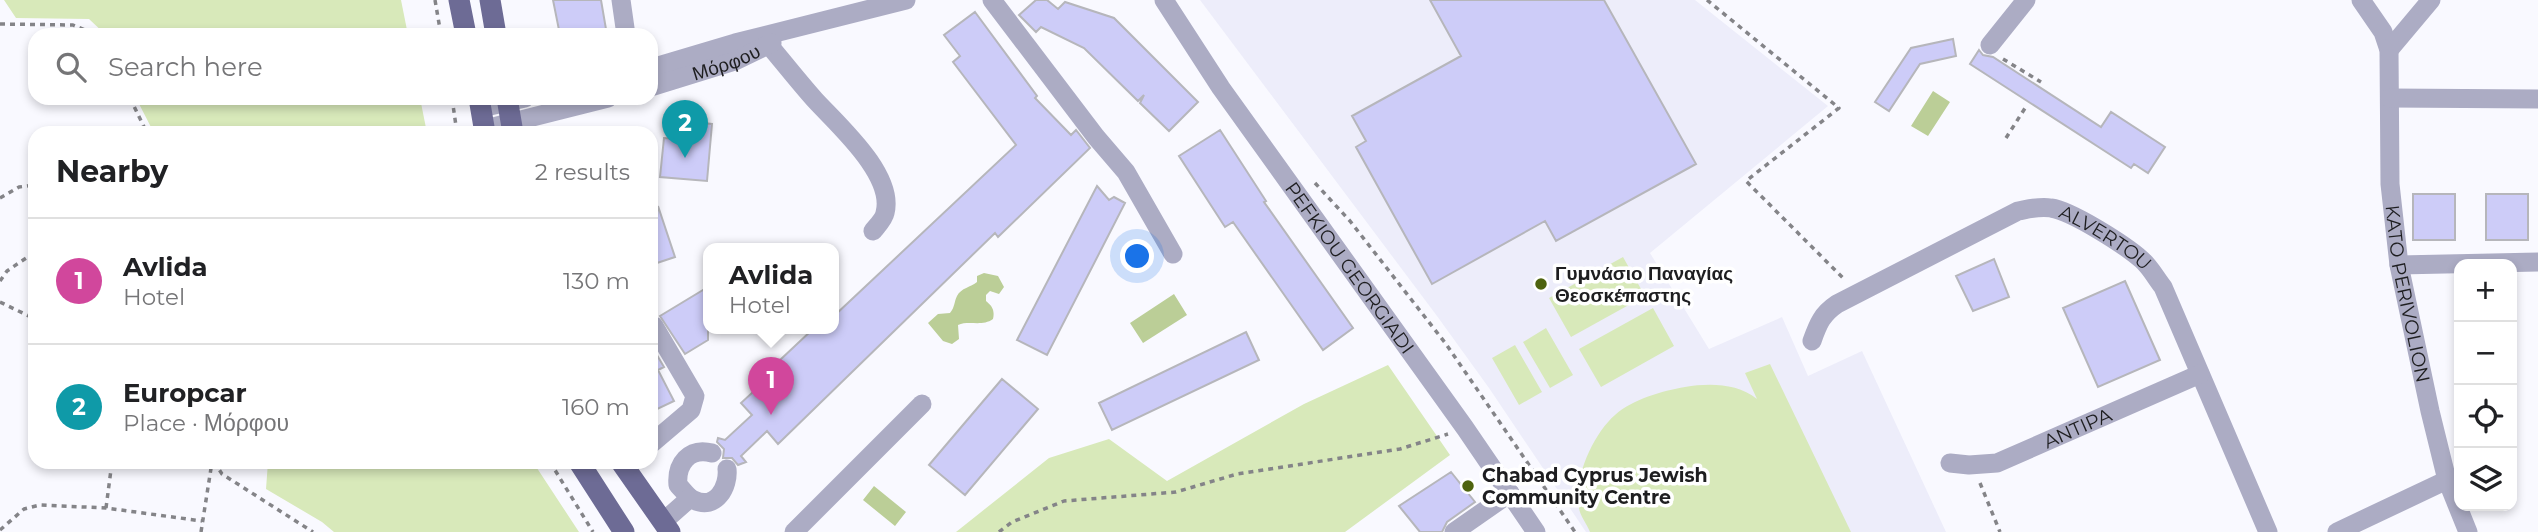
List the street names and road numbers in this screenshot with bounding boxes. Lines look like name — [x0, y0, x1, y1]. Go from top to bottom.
street label: Μόρφου — [690, 40, 764, 86]
street label: PEFKIOU GEORGIADI — [1280, 178, 1419, 358]
street label: ALVERTOU — [2056, 200, 2156, 275]
street label: KATO PERIVOLION — [2380, 204, 2435, 385]
street label: ANTIPA — [2040, 403, 2116, 453]

